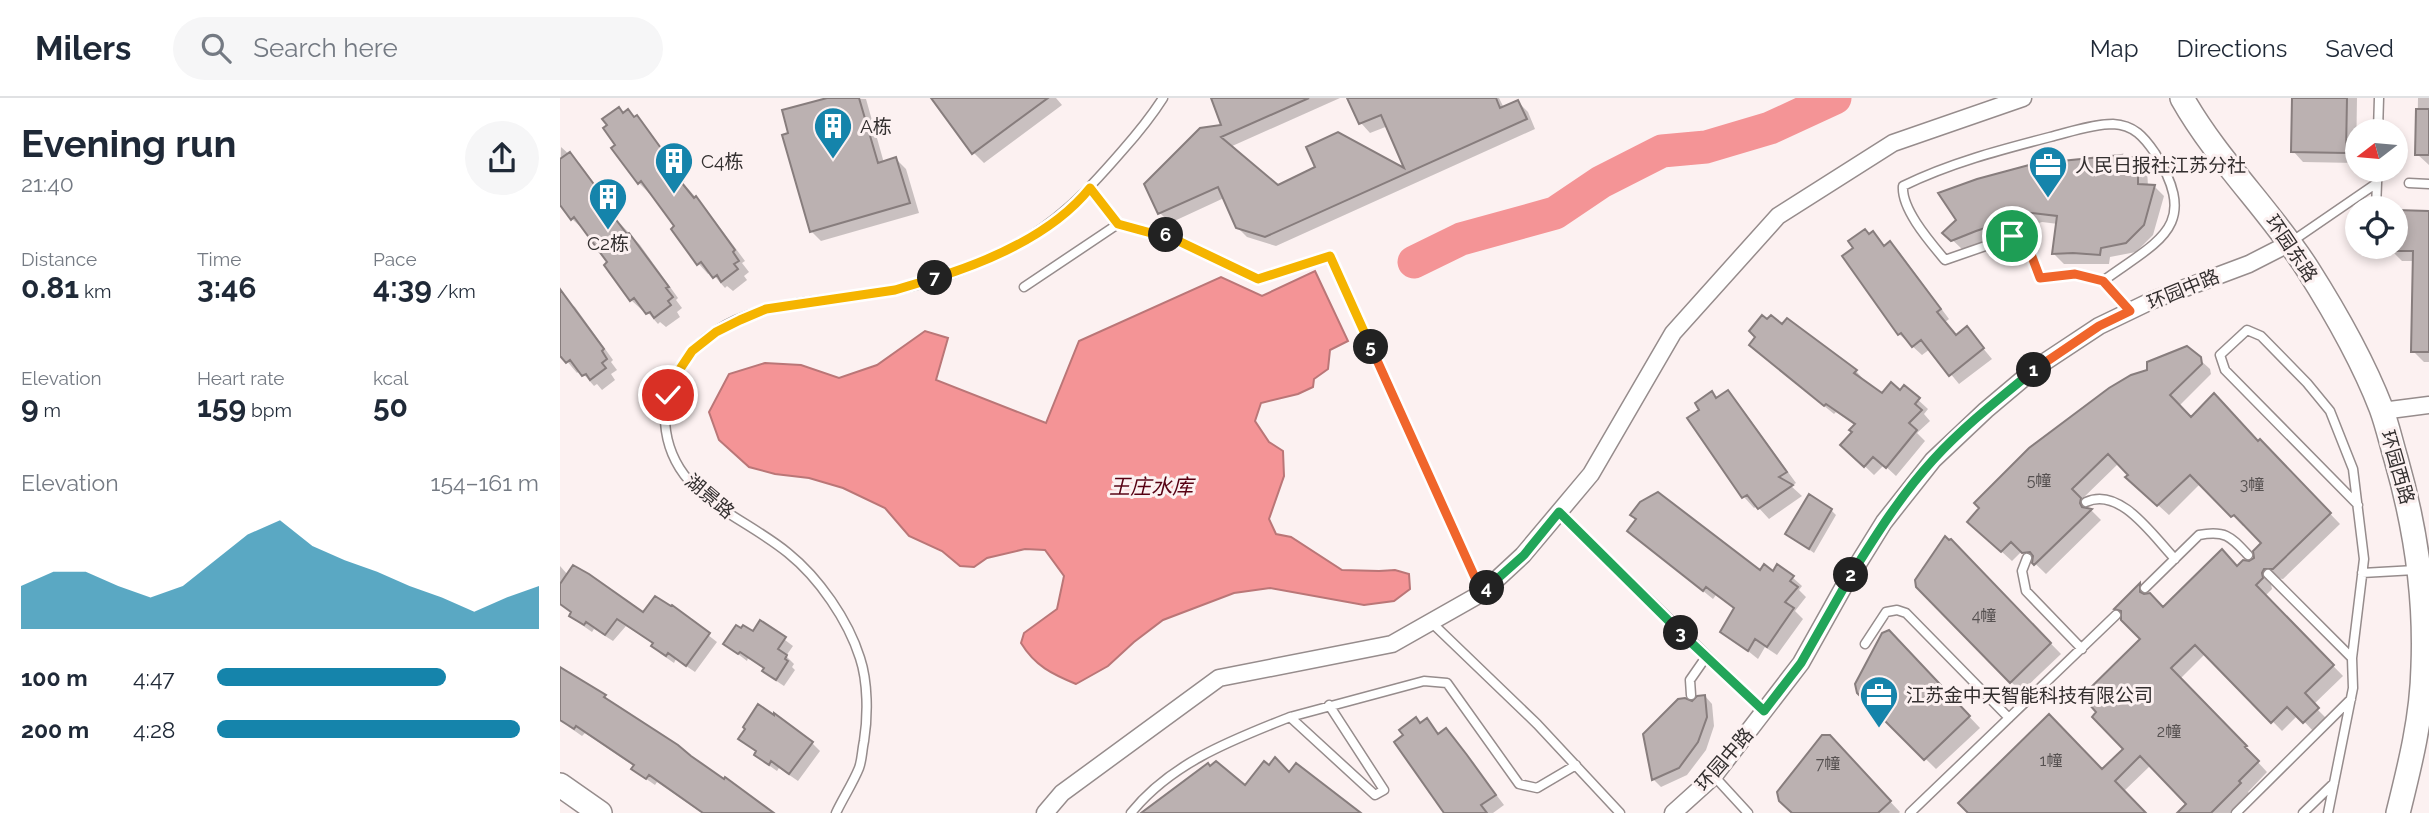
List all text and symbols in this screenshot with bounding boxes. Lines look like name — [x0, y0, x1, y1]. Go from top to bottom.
search box — [173, 17, 663, 80]
text: Milers — [35, 29, 131, 68]
icon: search — [197, 29, 235, 67]
text: Search here — [253, 33, 398, 63]
text: Map — [2090, 34, 2139, 63]
text: Directions — [2177, 34, 2287, 63]
text: Saved — [2325, 34, 2394, 63]
building icon: A栋 — [812, 105, 854, 160]
place label: A栋 — [860, 115, 892, 137]
north arrow — [2345, 119, 2408, 182]
map controls — [2345, 119, 2408, 259]
text: Evening run — [21, 121, 236, 166]
button: share — [465, 121, 539, 195]
building icon: C4栋 — [653, 140, 695, 195]
office icon: 人民日报社江苏分社 — [2027, 144, 2069, 199]
place label: C4栋 — [701, 150, 743, 172]
place label: 人民日报社江苏分社 — [2075, 154, 2246, 176]
text: 21:40 — [21, 170, 74, 197]
building icon: C2栋 — [587, 176, 629, 231]
button: locate — [2345, 196, 2408, 259]
pin — [1982, 206, 2042, 266]
street label: 环园东路 — [2262, 210, 2322, 286]
icon: arrive — [1993, 217, 2031, 255]
pin: 6 — [1148, 218, 1184, 252]
text: 6 — [1160, 223, 1171, 245]
place label: C2栋 — [587, 232, 629, 254]
text: Distance — [21, 248, 97, 270]
text: Time — [197, 248, 241, 270]
text: Pace — [373, 248, 417, 270]
pin: 7 — [918, 260, 952, 296]
street label: 环园中路 — [2144, 265, 2222, 313]
text: 7 — [929, 266, 940, 288]
text: 0.81 — [21, 270, 79, 305]
text: 3:46 — [197, 270, 257, 305]
text: 4:39 — [373, 270, 432, 305]
text: km — [79, 280, 112, 302]
text: /km — [432, 280, 476, 302]
pin: 5 — [1354, 330, 1388, 364]
text: 5 — [1365, 335, 1376, 357]
pin: 1 — [2016, 352, 2052, 388]
text: 1 — [2029, 358, 2038, 380]
pin — [638, 365, 698, 425]
text: Elevation — [21, 367, 102, 389]
text: Heart rate — [197, 367, 285, 389]
text: kcal — [373, 367, 409, 389]
icon: check — [649, 376, 687, 414]
text: 9 — [21, 389, 39, 424]
text: 159 — [197, 389, 246, 424]
text: 50 — [373, 389, 408, 424]
text: m — [39, 399, 61, 421]
text: bpm — [246, 399, 292, 421]
street label: 环园西路 — [2377, 427, 2419, 507]
text: Elevation — [21, 469, 119, 496]
text: 154–161 m — [431, 469, 539, 496]
street label: 湖景路 — [681, 469, 739, 523]
house number: 5幢 — [2027, 471, 2051, 490]
water label: 王庄水库 — [1109, 474, 1196, 499]
house number: 3幢 — [2240, 475, 2264, 494]
pin: 2 — [1834, 558, 1868, 592]
text: 2 — [1845, 563, 1856, 585]
pin: 4 — [1469, 570, 1504, 606]
text: 4 — [1481, 576, 1492, 598]
house number: 4幢 — [1972, 606, 1996, 625]
pin: 3 — [1664, 616, 1698, 650]
text: 3 — [1675, 621, 1686, 643]
text: 100 m — [21, 664, 88, 691]
text: 4:47 — [133, 664, 175, 691]
office icon: 江苏金中天智能科技有限公司 — [1858, 674, 1900, 729]
place label: 江苏金中天智能科技有限公司 — [1906, 684, 2153, 706]
text: 200 m — [21, 716, 89, 743]
text: 4:28 — [133, 716, 176, 743]
house number: 2幢 — [2157, 722, 2181, 741]
street label: 环园中路 — [1691, 723, 1757, 795]
house number: 1幢 — [2040, 751, 2062, 770]
house number: 7幢 — [1816, 754, 1840, 773]

